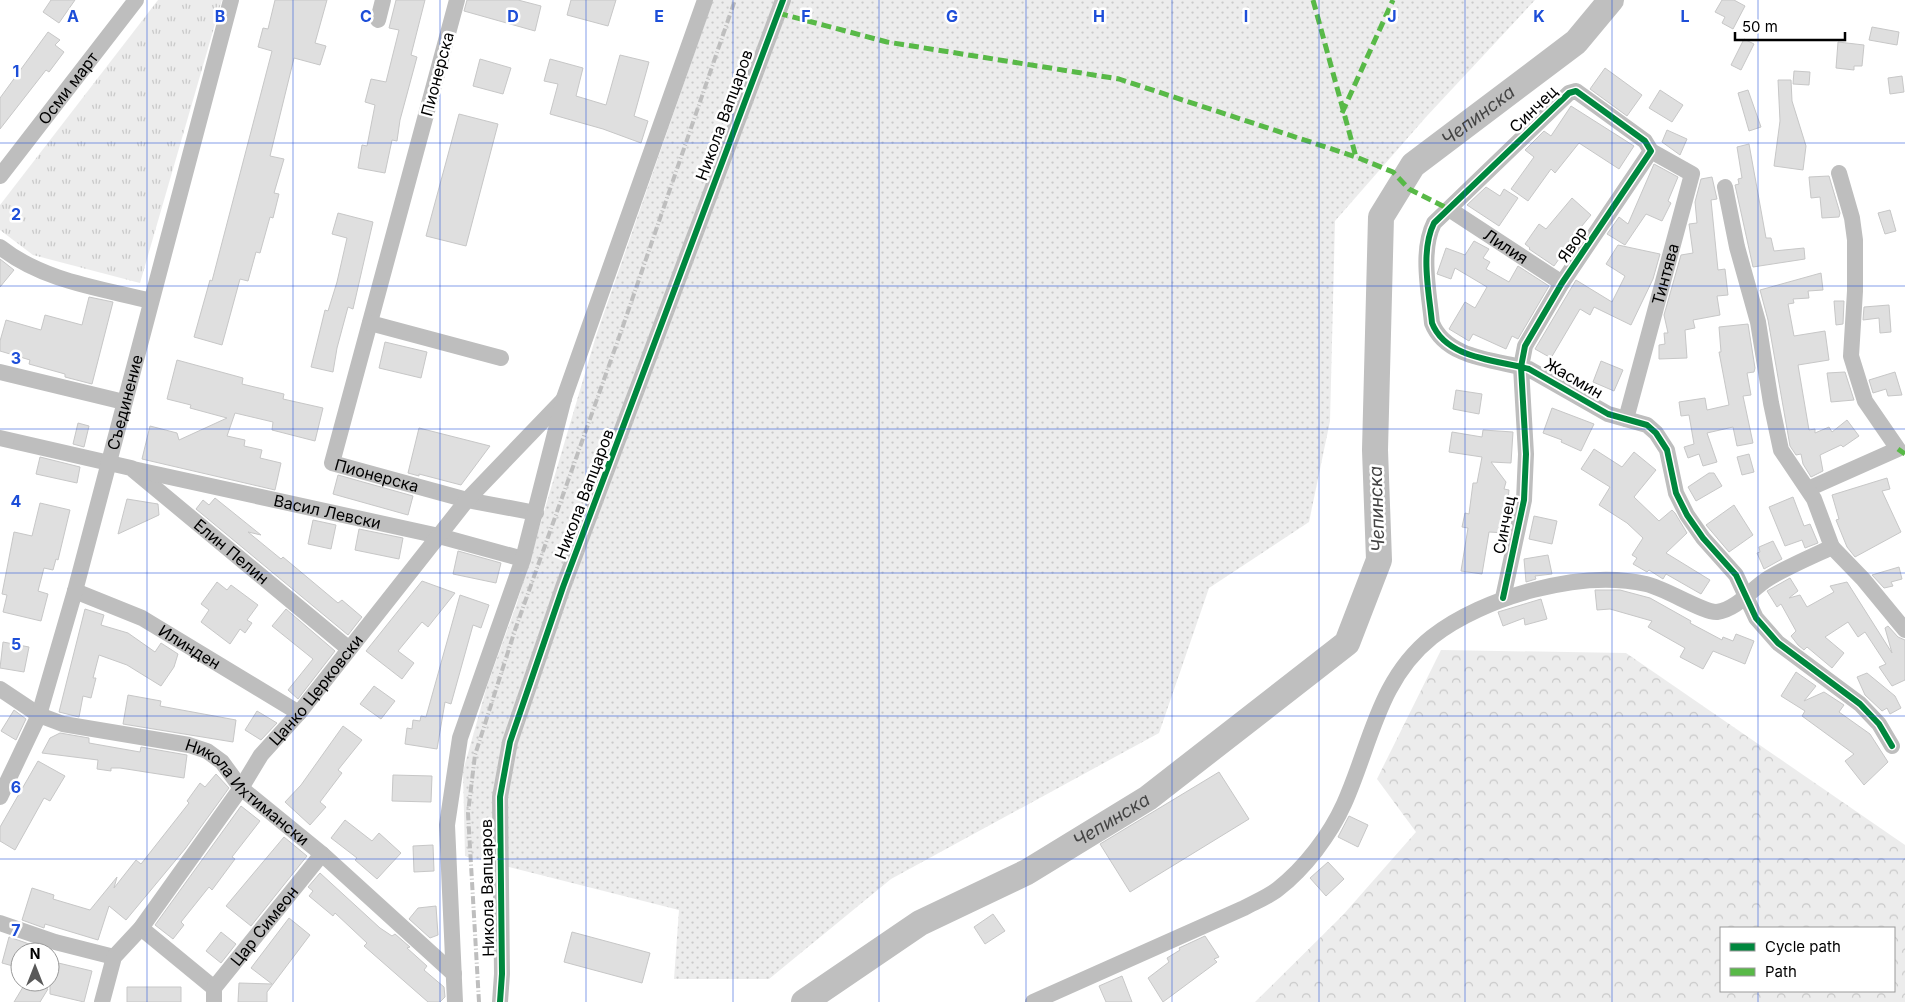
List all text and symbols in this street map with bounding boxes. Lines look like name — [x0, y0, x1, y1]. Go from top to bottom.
text: A — [67, 6, 79, 26]
text: B — [215, 6, 225, 26]
text: C — [360, 6, 372, 26]
text: D — [507, 6, 519, 26]
text: E — [654, 6, 664, 26]
text: F — [801, 6, 811, 26]
text: G — [946, 6, 958, 26]
text: H — [1093, 6, 1105, 26]
text: I — [1244, 6, 1248, 26]
text: J — [1387, 6, 1397, 26]
text: K — [1533, 6, 1545, 26]
text: L — [1680, 6, 1690, 26]
scale bar — [1735, 10, 1845, 42]
text: 50 m — [1742, 17, 1778, 36]
street label: Пионерска — [416, 30, 458, 118]
street label: Никола Вапцаров — [691, 47, 757, 183]
street label: Осми март — [34, 48, 102, 128]
text: 1 — [13, 61, 19, 81]
water label: Чепинска — [1437, 81, 1519, 150]
street label: Синчец — [1505, 81, 1561, 137]
text: 2 — [11, 204, 21, 224]
street label: Явор — [1553, 222, 1591, 266]
street label: Лилия — [1480, 224, 1532, 268]
street label: Тинтява — [1647, 241, 1683, 307]
text: 3 — [11, 348, 21, 368]
street label: Съединение — [103, 353, 147, 452]
street label: Жасмин — [1541, 353, 1607, 403]
street label: Никола Вапцаров — [550, 426, 618, 562]
street label: Пионерска — [332, 454, 421, 496]
water label: Чепинска — [1365, 466, 1388, 552]
street label: Васил Левски — [272, 490, 383, 533]
text: 4 — [11, 491, 22, 511]
street label: Синчец — [1489, 494, 1520, 556]
street label: Елин Пелин — [190, 514, 273, 588]
street label: Илинден — [155, 620, 224, 673]
street label: Цанко Церковски — [265, 631, 367, 749]
text: 5 — [11, 634, 21, 654]
street label: Никола Ихтимански — [183, 734, 313, 850]
text: 6 — [11, 777, 21, 797]
water label: Чепинска — [1069, 788, 1153, 851]
street label: Никола Вапцаров — [476, 819, 498, 957]
street label: Цар Симеон — [226, 882, 302, 970]
text: 7 — [11, 920, 21, 940]
legend — [1720, 927, 1895, 992]
text: Cycle path — [1765, 937, 1841, 956]
north arrow — [10, 942, 60, 992]
text: N — [30, 945, 40, 962]
text: Path — [1765, 962, 1797, 981]

